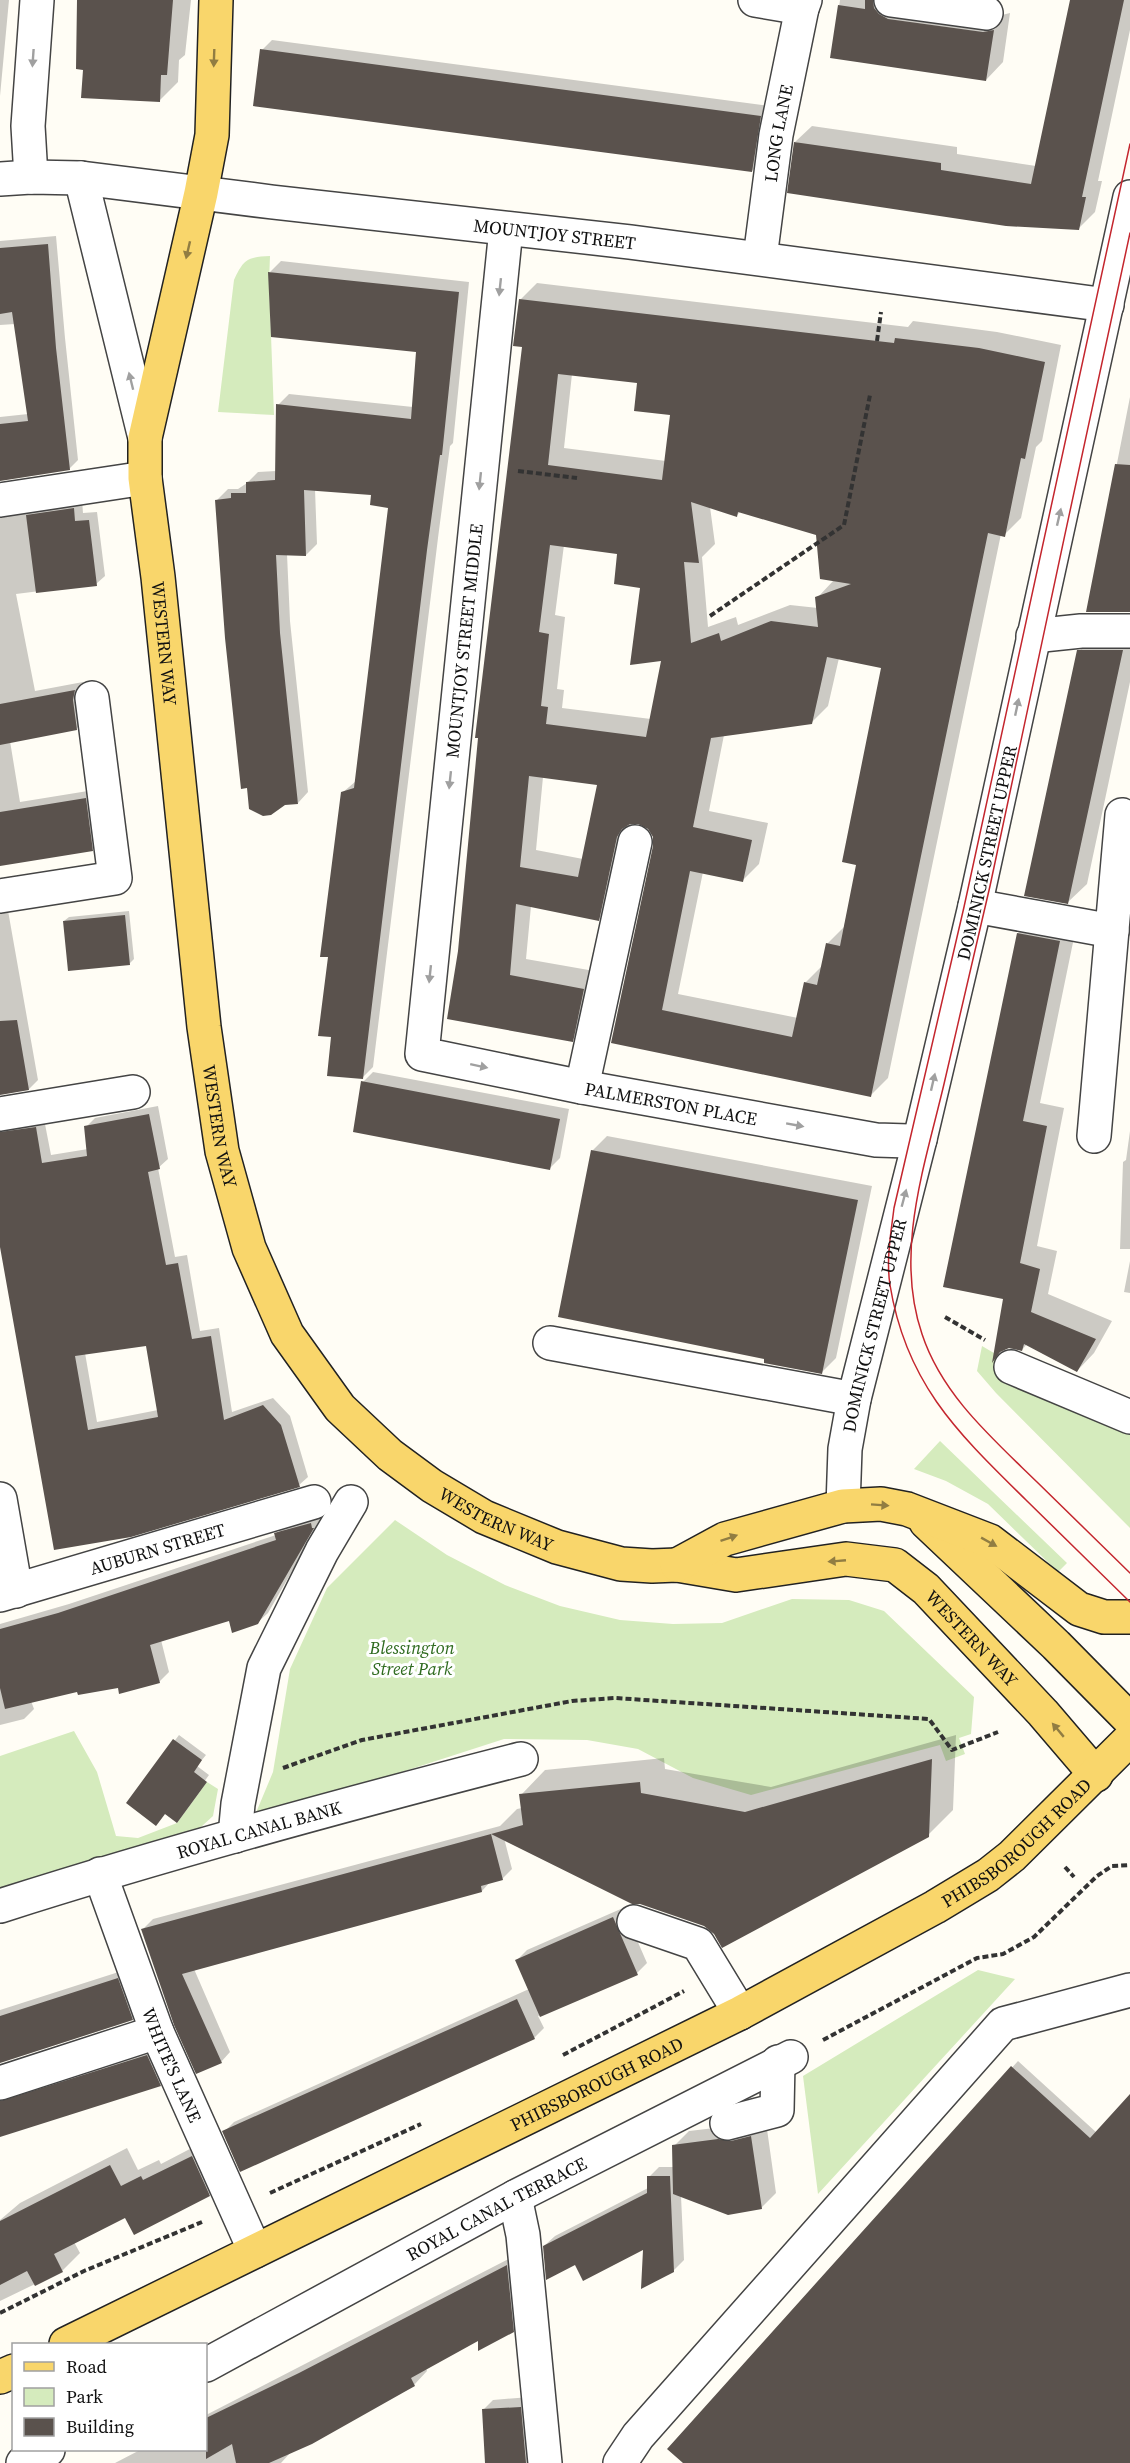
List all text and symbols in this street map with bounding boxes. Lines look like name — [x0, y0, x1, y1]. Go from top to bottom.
one-way arrow — [28, 49, 37, 68]
one-way arrow — [210, 49, 219, 68]
street label: LONG LANE — [758, 82, 799, 184]
street label: MOUNTJOY STREET — [472, 212, 637, 255]
one-way arrow — [183, 241, 193, 260]
one-way arrow — [495, 278, 505, 297]
one-way arrow — [126, 372, 136, 390]
one-way arrow — [475, 472, 485, 491]
one-way arrow — [1055, 507, 1065, 526]
street label: MOUNTJOY STREET MIDDLE — [439, 522, 489, 759]
street label: WESTERN WAY — [146, 580, 184, 707]
one-way arrow — [1013, 698, 1023, 716]
street label: DOMINICK STREET UPPER — [950, 743, 1022, 963]
one-way arrow — [445, 770, 455, 789]
one-way arrow — [425, 964, 435, 983]
one-way arrow — [470, 1062, 489, 1071]
street label: WESTERN WAY — [197, 1063, 244, 1191]
one-way arrow — [929, 1072, 939, 1091]
street label: PALMERSTON PLACE — [583, 1075, 759, 1131]
one-way arrow — [785, 1121, 804, 1130]
one-way arrow — [900, 1189, 909, 1207]
street label: DOMINICK STREET UPPER — [836, 1215, 912, 1434]
street label: WESTERN WAY — [434, 1480, 558, 1557]
one-way arrow — [871, 1501, 890, 1510]
street label: AUBURN STREET — [86, 1516, 228, 1580]
one-way arrow — [721, 1533, 739, 1543]
one-way arrow — [981, 1537, 997, 1548]
one-way arrow — [828, 1556, 847, 1565]
street label: WESTERN WAY — [920, 1584, 1024, 1692]
park label: Blessington Street Park — [368, 1635, 455, 1681]
one-way arrow — [1051, 1722, 1064, 1738]
street label: PHIBSBOROUGH ROAD — [936, 1772, 1096, 1913]
street label: ROYAL CANAL BANK — [174, 1794, 344, 1864]
street label: WHITE'S LANE — [137, 2004, 208, 2126]
street label: PHIBSBOROUGH ROAD — [506, 2030, 687, 2137]
street label: ROYAL CANAL TERRACE — [402, 2150, 591, 2266]
legend — [12, 2343, 207, 2451]
text: Road — [66, 2354, 107, 2379]
text: Park — [66, 2384, 103, 2409]
text: Building — [66, 2414, 134, 2439]

